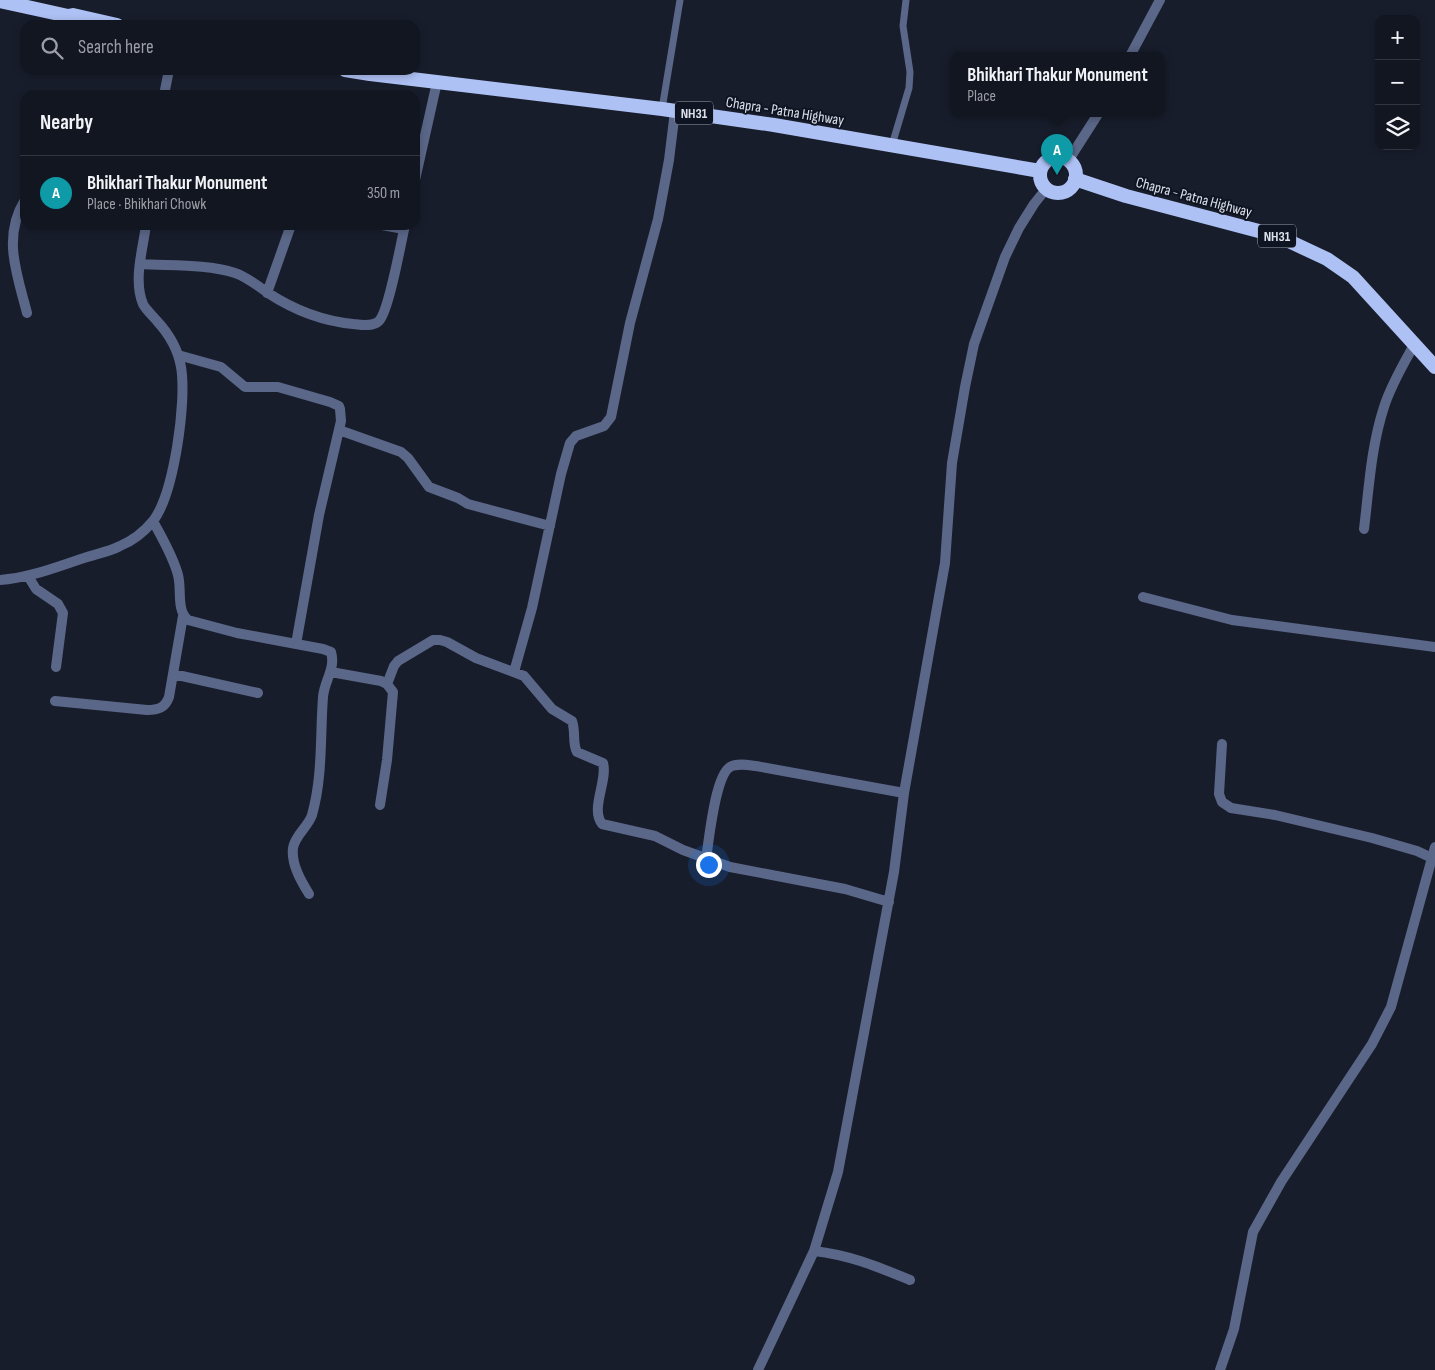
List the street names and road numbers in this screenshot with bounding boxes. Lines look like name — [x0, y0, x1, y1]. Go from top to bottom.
street label: Chapra - Patna Highway — [724, 93, 846, 130]
road number: NH31 — [675, 102, 713, 125]
street label: Chapra - Patna Highway — [1134, 173, 1254, 222]
road number: NH31 — [1258, 225, 1296, 248]

